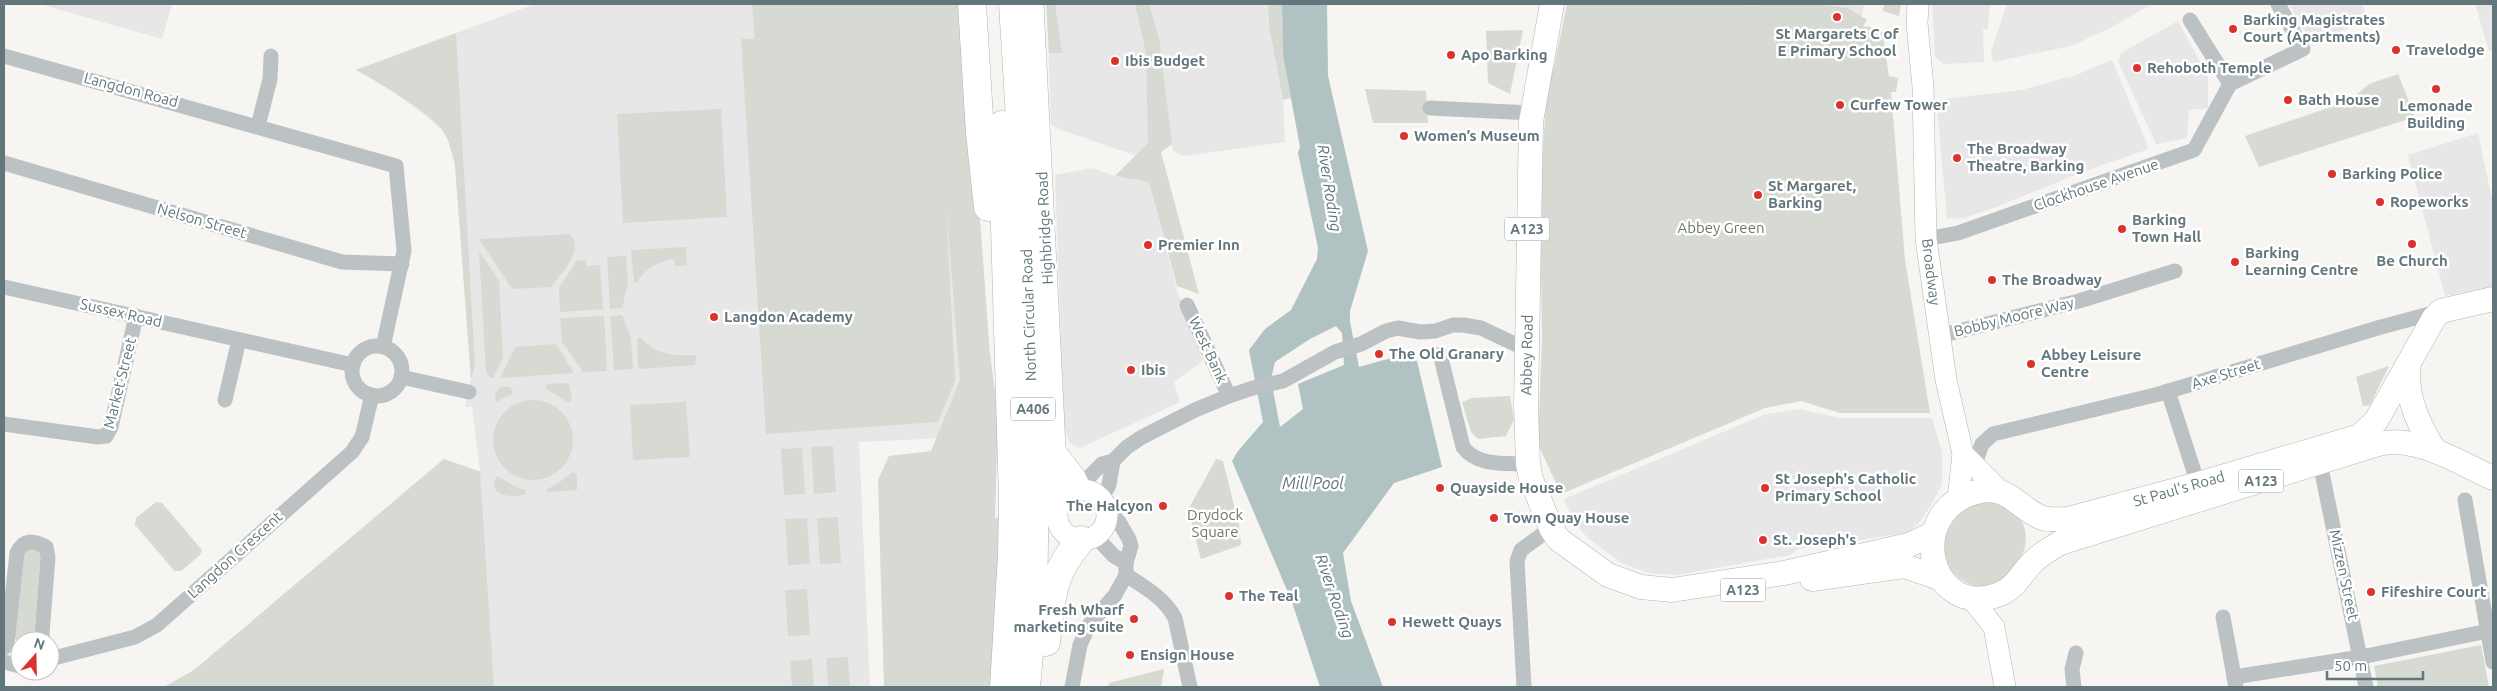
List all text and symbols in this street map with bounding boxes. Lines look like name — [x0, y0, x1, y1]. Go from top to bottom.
marker: St Margarets C of E Primary School — [1831, 11, 1843, 23]
place label: Barking Magistrates Court (Apartments) — [2243, 11, 2385, 45]
marker: Barking Magistrates Court (Apartments) — [2227, 23, 2239, 35]
place label: St Margarets C of E Primary School — [1775, 25, 1899, 59]
place label: Travelodge — [2406, 41, 2485, 58]
marker: Travelodge — [2390, 44, 2402, 56]
place label: Apo Barking — [1461, 46, 1548, 63]
marker: Apo Barking — [1445, 49, 1457, 61]
place label: Ibis Budget — [1125, 52, 1205, 69]
marker: Ibis Budget — [1109, 55, 1121, 67]
place label: Rehoboth Temple — [2147, 59, 2272, 76]
marker: Rehoboth Temple — [2131, 62, 2143, 74]
street label: Langdon Road — [82, 69, 180, 110]
marker: Lemonade Building — [2430, 83, 2442, 95]
place label: Bath House — [2298, 91, 2379, 108]
marker: Bath House — [2282, 94, 2294, 106]
place label: Curfew Tower — [1850, 96, 1948, 113]
place label: Lemonade Building — [2399, 97, 2473, 131]
marker: Curfew Tower — [1834, 99, 1846, 111]
place label: Women’s Museum — [1414, 127, 1540, 144]
marker: Women’s Museum — [1398, 130, 1410, 142]
place label: The Broadway Theatre, Barking — [1967, 140, 2084, 174]
water label: River Roding — [1314, 143, 1346, 233]
marker: The Broadway Theatre, Barking — [1951, 152, 1963, 164]
street label: Clockhouse Avenue — [2031, 155, 2161, 214]
place label: Barking Police — [2342, 165, 2443, 182]
marker: Barking Police — [2326, 168, 2338, 180]
street label: Highbridge Road — [1033, 171, 1056, 285]
place label: St Margaret, Barking — [1768, 177, 1856, 211]
marker: St Margaret, Barking — [1752, 189, 1764, 201]
place label: Ropeworks — [2390, 193, 2468, 210]
marker: Ropeworks — [2374, 196, 2386, 208]
street label: Nelson Street — [156, 200, 249, 241]
place label: Barking Town Hall — [2132, 211, 2201, 245]
road number: A123 — [1504, 218, 1550, 240]
park label: Abbey Green — [1678, 219, 1765, 236]
marker: Barking Town Hall — [2116, 223, 2128, 235]
place label: Premier Inn — [1158, 236, 1240, 253]
street label: Broadway — [1919, 238, 1944, 306]
marker: Be Church — [2406, 238, 2418, 250]
marker: Premier Inn — [1142, 239, 1154, 251]
place label: Barking Learning Centre — [2245, 244, 2358, 278]
street label: North Circular Road — [1018, 249, 1039, 382]
place label: Be Church — [2376, 252, 2448, 269]
marker: Barking Learning Centre — [2229, 256, 2241, 268]
place label: The Broadway — [2002, 271, 2102, 288]
marker: The Broadway — [1986, 274, 1998, 286]
street label: Bobby Moore Way — [1952, 293, 2076, 340]
street label: Sussex Road — [79, 295, 164, 330]
place label: Langdon Academy — [724, 308, 853, 325]
marker: Langdon Academy — [708, 311, 720, 323]
street label: West Bank — [1186, 314, 1231, 386]
street label: Abbey Road — [1517, 314, 1536, 396]
street label: Market Street — [100, 335, 139, 430]
place label: The Old Granary — [1389, 345, 1504, 362]
place label: Abbey Leisure Centre — [2041, 346, 2141, 380]
marker: The Old Granary — [1373, 348, 1385, 360]
street label: Axe Street — [2189, 355, 2262, 392]
marker: Abbey Leisure Centre — [2025, 358, 2037, 370]
place label: Ibis — [1141, 361, 1166, 378]
marker: Ibis — [1125, 364, 1137, 376]
road number: A406 — [1010, 398, 1056, 420]
street label: St Paul's Road — [2131, 467, 2227, 510]
place label: St Joseph's Catholic Primary School — [1775, 470, 1916, 504]
road number: A123 — [2238, 470, 2284, 492]
water label: Mill Pool — [1282, 474, 1344, 492]
place label: Quayside House — [1450, 479, 1563, 496]
marker: Quayside House — [1434, 482, 1446, 494]
marker: St Joseph's Catholic Primary School — [1759, 482, 1771, 494]
place label: The Halcyon — [1066, 497, 1153, 514]
marker: The Halcyon — [1157, 500, 1169, 512]
park label: Drydock Square — [1187, 506, 1243, 540]
street label: Langdon Crescent — [184, 508, 286, 602]
place label: Town Quay House — [1504, 509, 1629, 526]
marker: Town Quay House — [1488, 512, 1500, 524]
street label: Mizzen Street — [2327, 528, 2362, 622]
place label: St. Joseph's — [1773, 531, 1856, 548]
marker: St. Joseph's — [1757, 534, 1769, 546]
water label: River Roding — [1312, 551, 1358, 641]
road number: A123 — [1720, 578, 1766, 602]
place label: Fifeshire Court — [2381, 583, 2487, 600]
marker: Fifeshire Court — [2365, 586, 2377, 598]
place label: The Teal — [1239, 587, 1299, 604]
marker: The Teal — [1223, 590, 1235, 602]
place label: Fresh Wharf marketing suite — [1013, 601, 1125, 635]
marker: Fresh Wharf marketing suite — [1128, 613, 1140, 625]
place label: Hewett Quays — [1402, 613, 1502, 630]
marker: Hewett Quays — [1386, 616, 1398, 628]
north arrow — [10, 631, 60, 681]
text: N — [32, 634, 47, 653]
place label: Ensign House — [1140, 646, 1235, 663]
scale bar — [2327, 648, 2423, 680]
marker: Ensign House — [1124, 649, 1136, 661]
text: 50 m — [2334, 657, 2367, 674]

